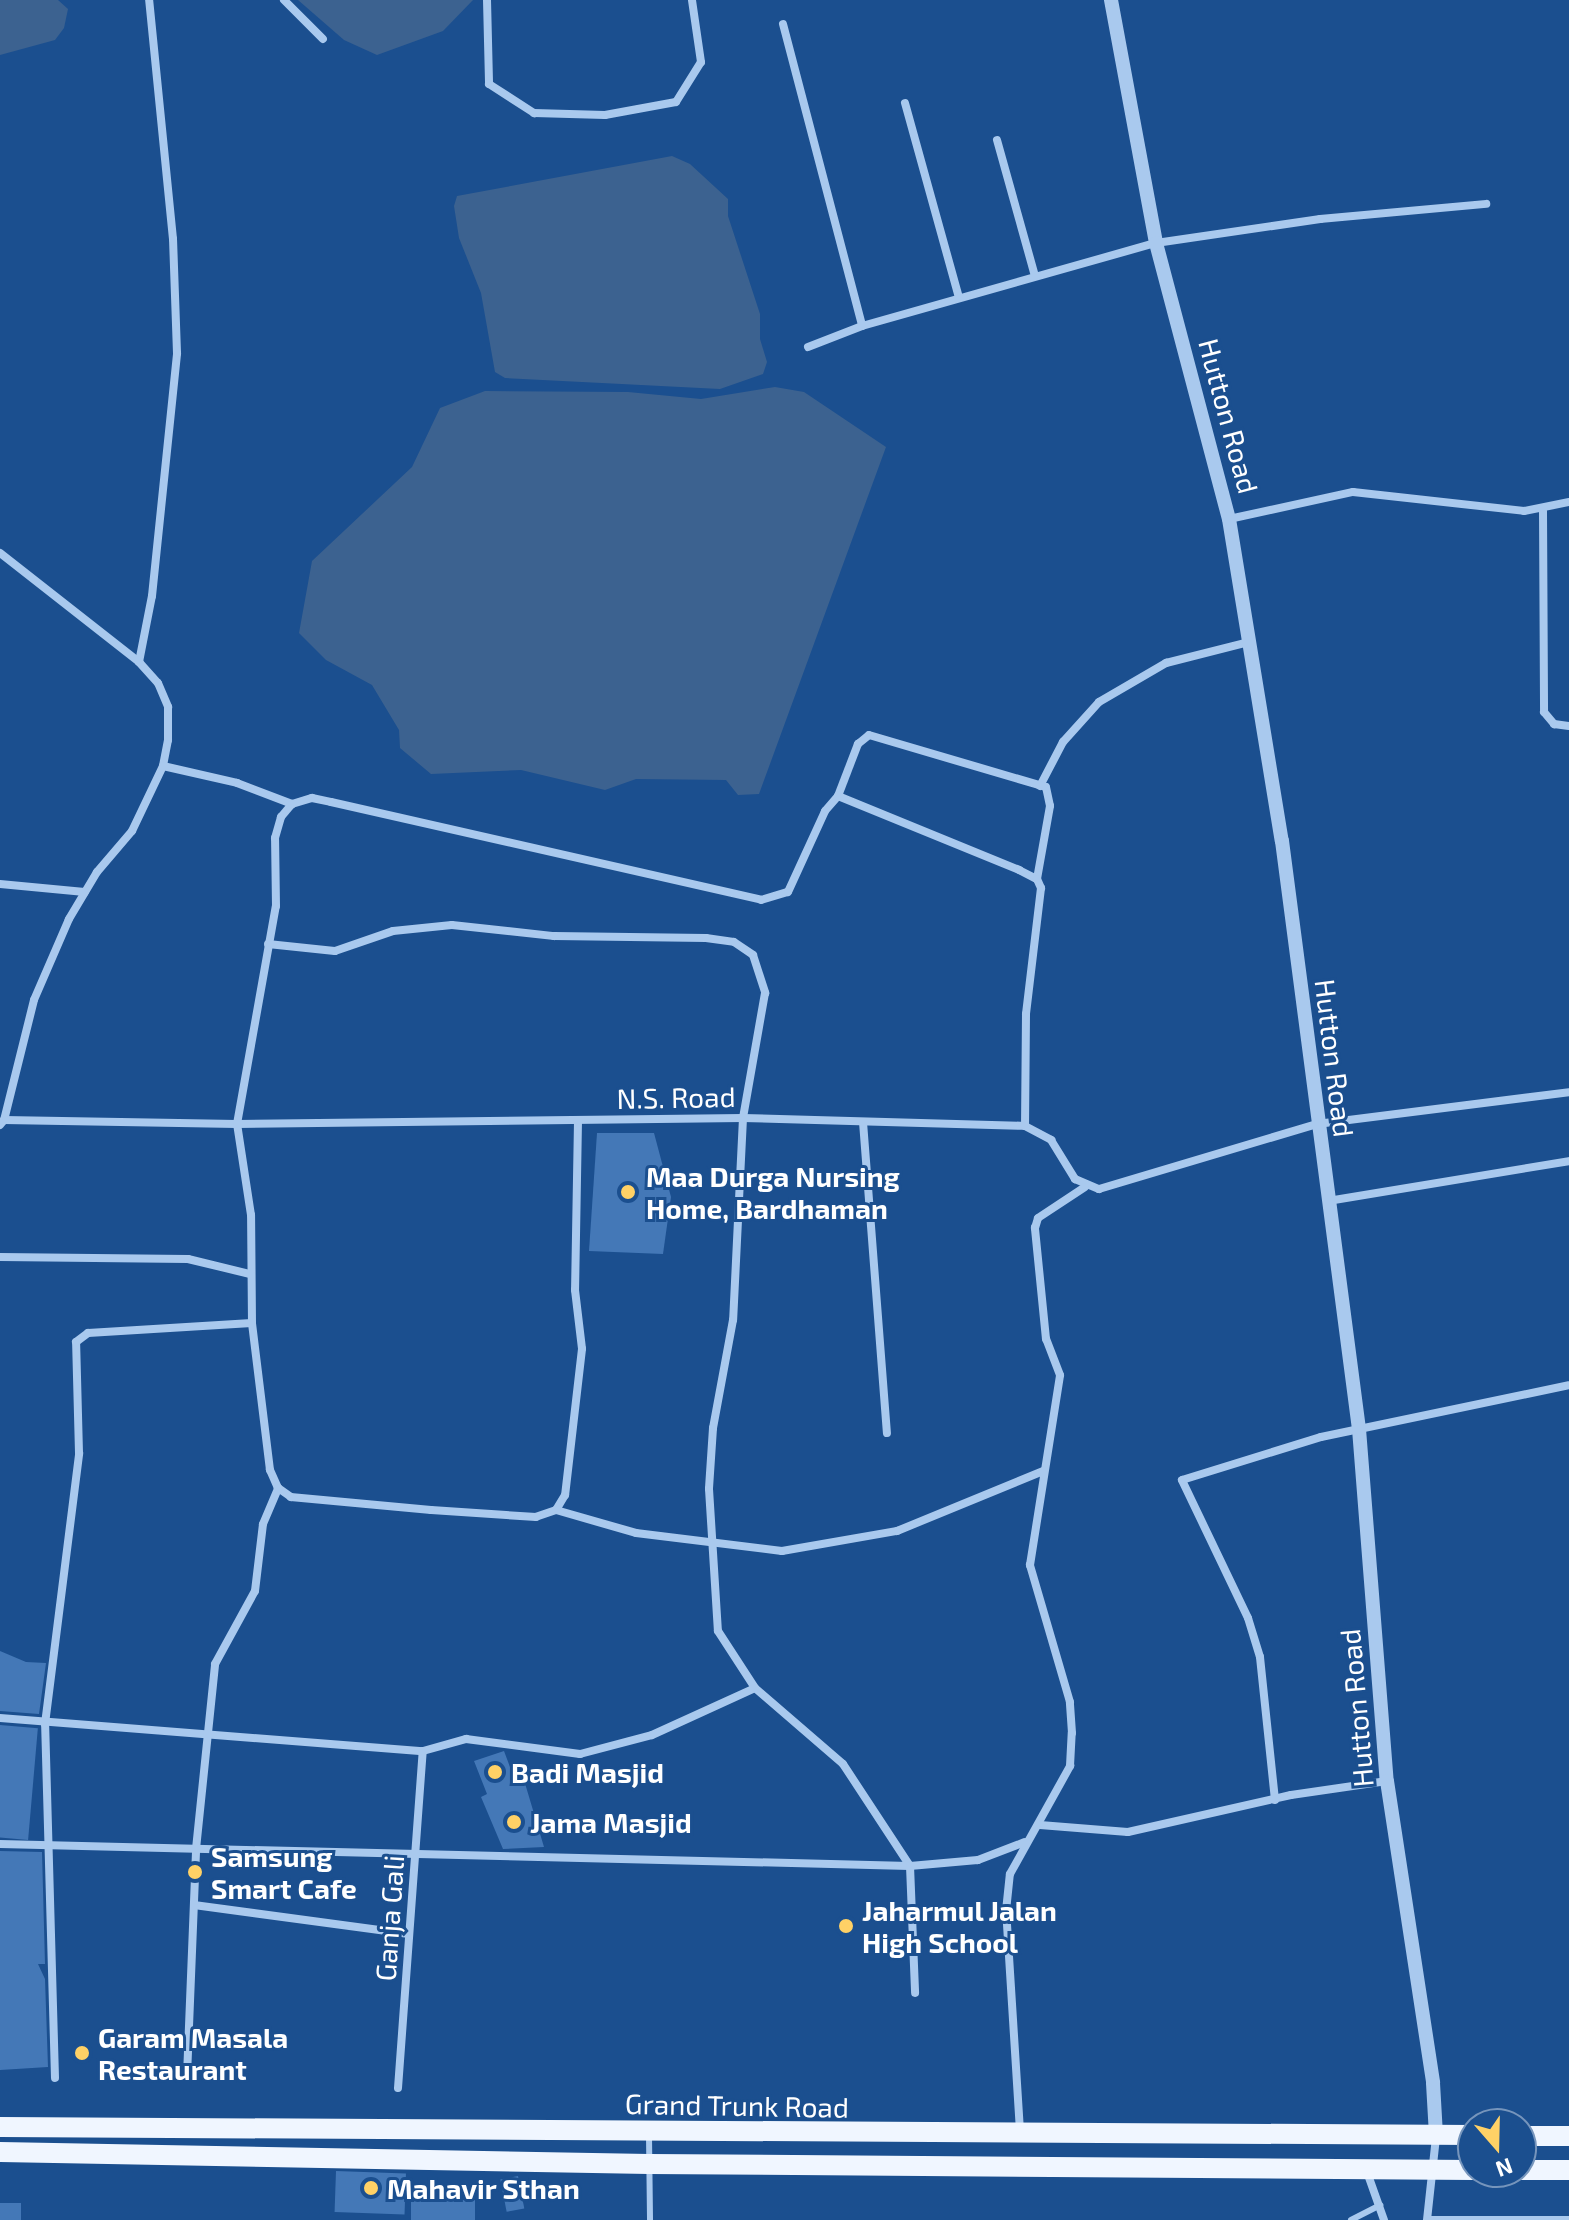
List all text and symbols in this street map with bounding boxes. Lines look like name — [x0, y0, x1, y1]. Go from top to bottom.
street label: Hutton Road — [1192, 335, 1266, 497]
street label: Hutton Road — [1309, 977, 1361, 1139]
street label: N.S. Road — [616, 1079, 736, 1115]
place label: Maa Durga Nursing Home, Bardhaman — [646, 1159, 900, 1225]
marker: Maa Durga Nursing Home, Bardhaman — [617, 1181, 639, 1203]
street label: Hutton Road — [1332, 1627, 1380, 1789]
place label: Badi Masjid — [511, 1755, 664, 1789]
marker: Badi Masjid — [486, 1763, 504, 1781]
place label: Jama Masjid — [530, 1805, 692, 1839]
marker: Jama Masjid — [505, 1813, 523, 1831]
place label: Samsung Smart Cafe — [211, 1839, 357, 1905]
street label: Ganja Gali — [368, 1854, 410, 1982]
marker: Samsung Smart Cafe — [186, 1863, 204, 1881]
place label: Jaharmul Jalan High School — [862, 1893, 1058, 1959]
marker: Jaharmul Jalan High School — [837, 1917, 855, 1935]
place label: Garam Masala Restaurant — [98, 2020, 288, 2086]
marker: Garam Masala Restaurant — [73, 2044, 91, 2062]
street label: Grand Trunk Road — [624, 2086, 850, 2124]
north arrow — [1457, 2108, 1537, 2188]
text: N — [1493, 2154, 1516, 2184]
place label: Mahavir Sthan — [387, 2171, 580, 2205]
marker: Mahavir Sthan — [362, 2179, 380, 2197]

